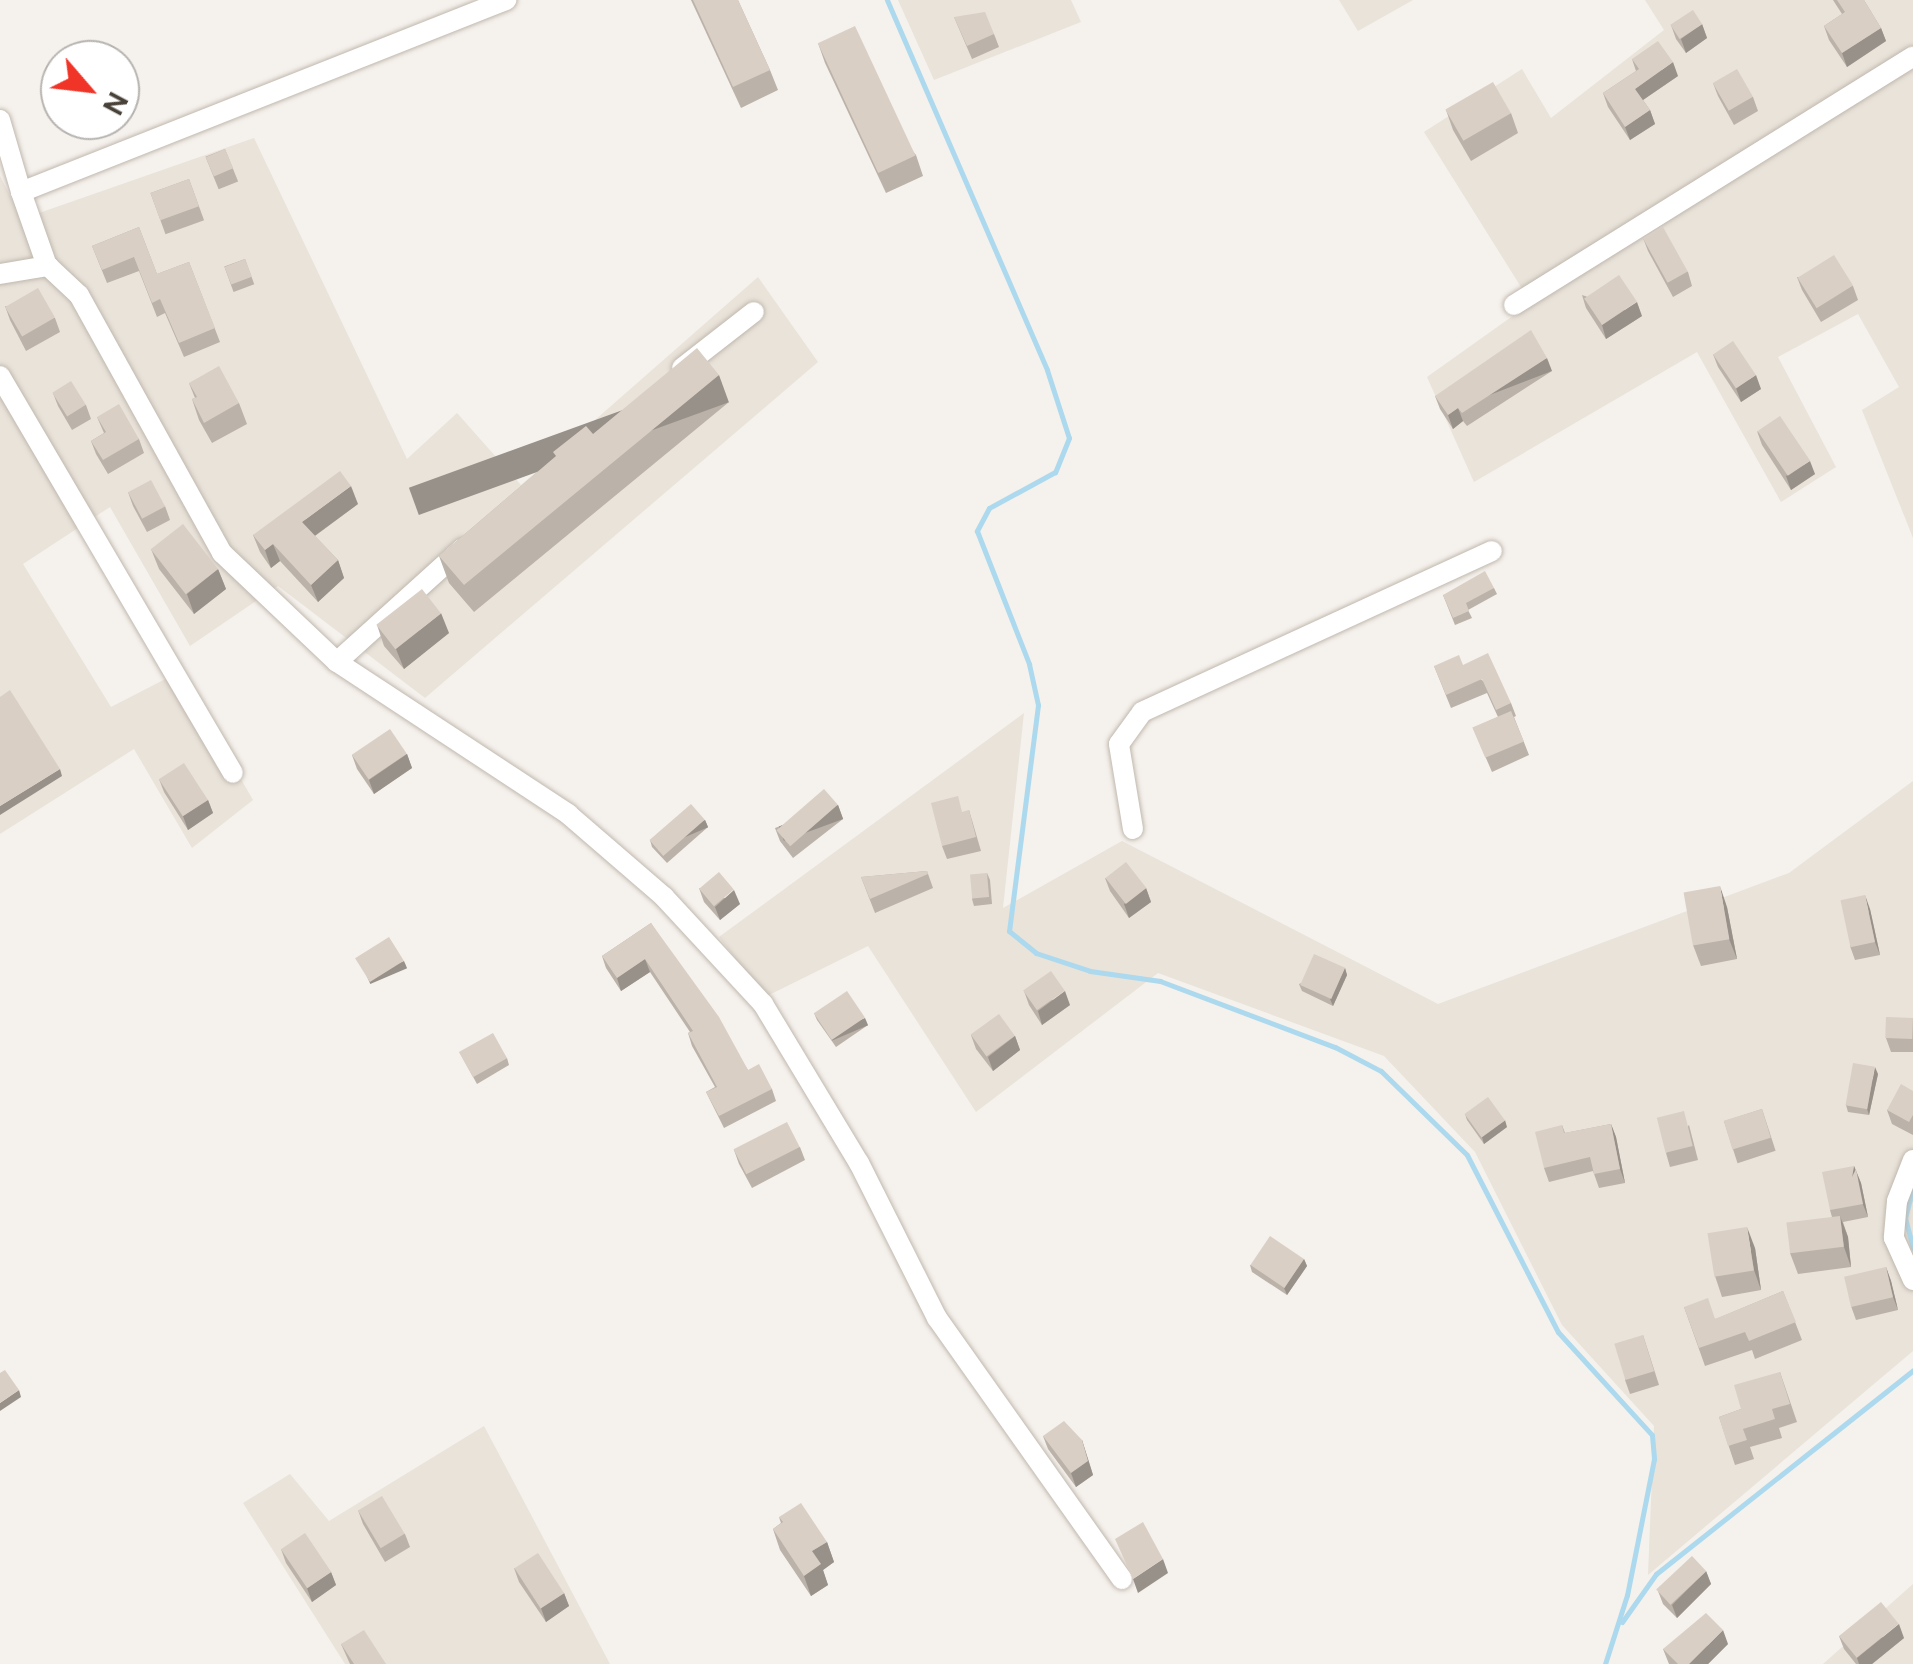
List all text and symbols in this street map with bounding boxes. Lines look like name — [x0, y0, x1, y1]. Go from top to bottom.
north arrow — [40, 40, 140, 140]
text: N — [94, 86, 136, 121]

